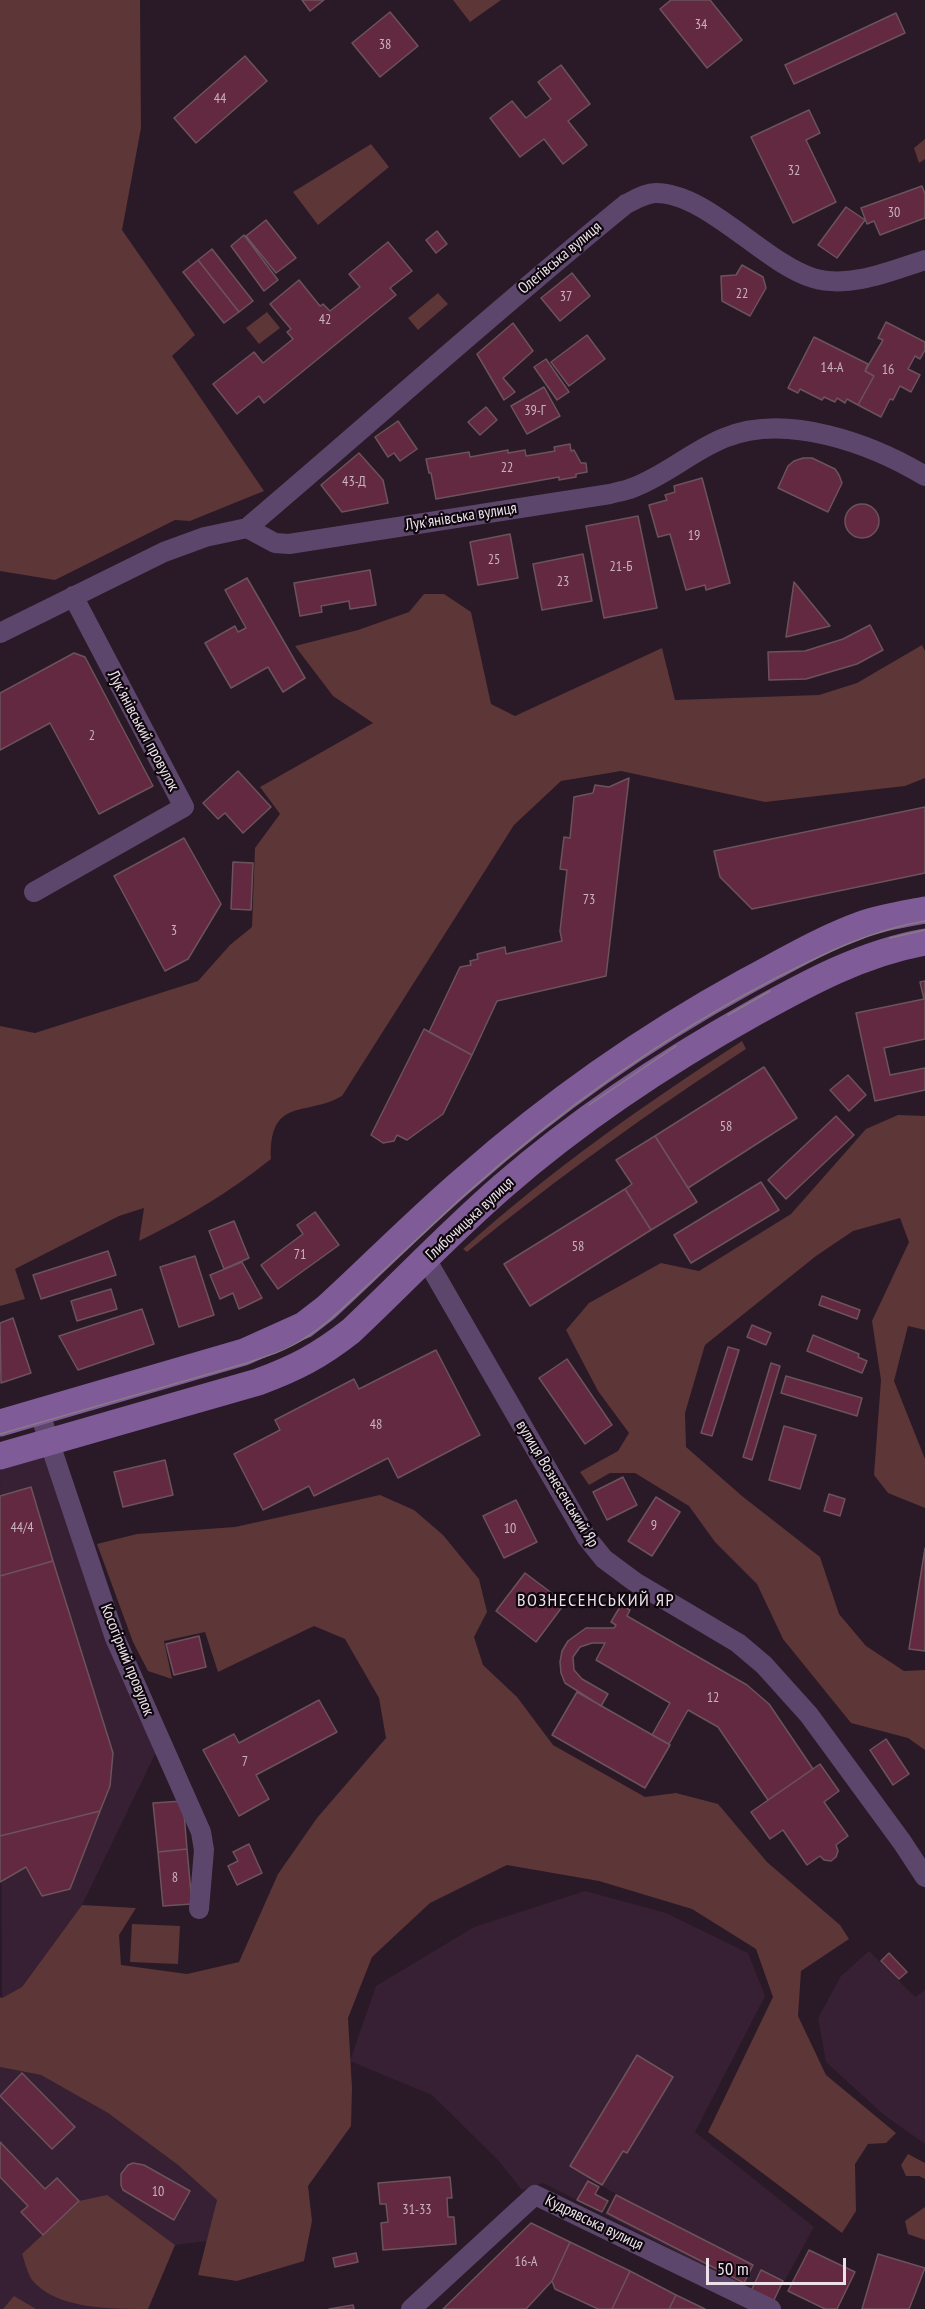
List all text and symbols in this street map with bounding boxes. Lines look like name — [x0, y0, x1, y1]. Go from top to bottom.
house number: 34 — [695, 17, 707, 33]
house number: 38 — [379, 37, 391, 53]
house number: 44 — [214, 91, 226, 107]
house number: 32 — [788, 163, 800, 179]
house number: 30 — [888, 205, 900, 221]
street label: Олегівська вулиця — [514, 218, 606, 298]
house number: 22 — [736, 286, 748, 302]
house number: 37 — [560, 289, 572, 305]
house number: 42 — [319, 312, 331, 328]
house number: 14-А — [821, 360, 843, 376]
house number: 16 — [882, 362, 894, 378]
house number: 39-Г — [524, 403, 546, 419]
house number: 22 — [501, 460, 513, 476]
house number: 43-Д — [342, 474, 366, 490]
street label: Лукʼянівська вулиця — [404, 499, 518, 535]
house number: 19 — [688, 528, 700, 544]
house number: 25 — [488, 552, 500, 568]
house number: 21-Б — [610, 559, 632, 575]
house number: 23 — [557, 574, 569, 590]
street label: Лукʼянівський провулок — [103, 667, 183, 795]
house number: 2 — [89, 728, 95, 744]
house number: 73 — [583, 892, 595, 908]
house number: 3 — [171, 923, 177, 939]
house number: 58 — [720, 1119, 732, 1135]
street label: Глибочицька вулиця — [422, 1173, 518, 1265]
house number: 58 — [572, 1239, 584, 1255]
house number: 71 — [294, 1247, 306, 1263]
house number: 48 — [370, 1417, 382, 1433]
street label: вулиця Вознесенський Яр — [512, 1417, 602, 1551]
house number: 9 — [651, 1518, 657, 1534]
house number: 44/4 — [10, 1520, 34, 1536]
house number: 10 — [504, 1521, 516, 1537]
district label: ВОЗНЕСЕНСЬКИЙ ЯР — [517, 1590, 675, 1612]
street label: Косогірний провулок — [96, 1601, 158, 1719]
house number: 12 — [707, 1690, 719, 1706]
house number: 7 — [242, 1754, 248, 1770]
house number: 8 — [172, 1870, 178, 1886]
house number: 10 — [152, 2184, 164, 2200]
street label: Кудрявська вулиця — [542, 2191, 646, 2255]
house number: 31-33 — [402, 2202, 432, 2218]
scale bar — [709, 2246, 848, 2284]
house number: 16-А — [515, 2254, 537, 2270]
text: 50 m — [717, 2257, 749, 2280]

